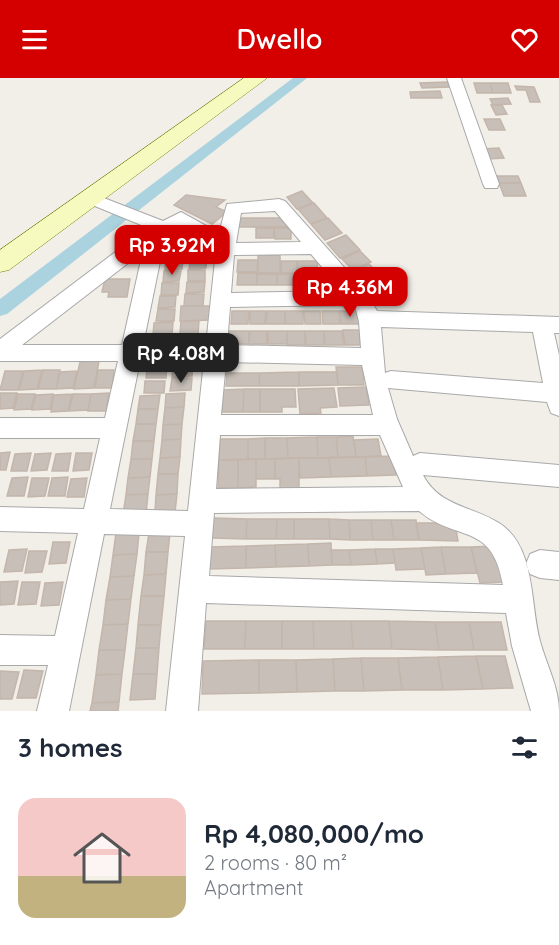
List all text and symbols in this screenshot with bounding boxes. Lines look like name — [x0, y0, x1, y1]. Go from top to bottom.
text: Dwello — [237, 22, 322, 56]
icon: menu — [18, 23, 51, 56]
icon: heart — [508, 23, 541, 56]
pin: Rp 3.92M — [110, 225, 234, 276]
text: Rp 3.92M — [129, 232, 215, 257]
pin: Rp 4.36M — [288, 267, 412, 318]
text: Rp 4.36M — [307, 274, 393, 299]
pin: Rp 4.08M — [119, 333, 243, 384]
text: Rp 4.08M — [137, 340, 225, 365]
text: 3 homes — [18, 731, 123, 764]
icon: filters — [508, 731, 541, 764]
text: Rp 4,080,000/mo — [204, 817, 424, 850]
icon: home — [66, 822, 138, 894]
text: 2 rooms · 80 m² — [204, 850, 347, 875]
text: Apartment — [204, 875, 304, 900]

